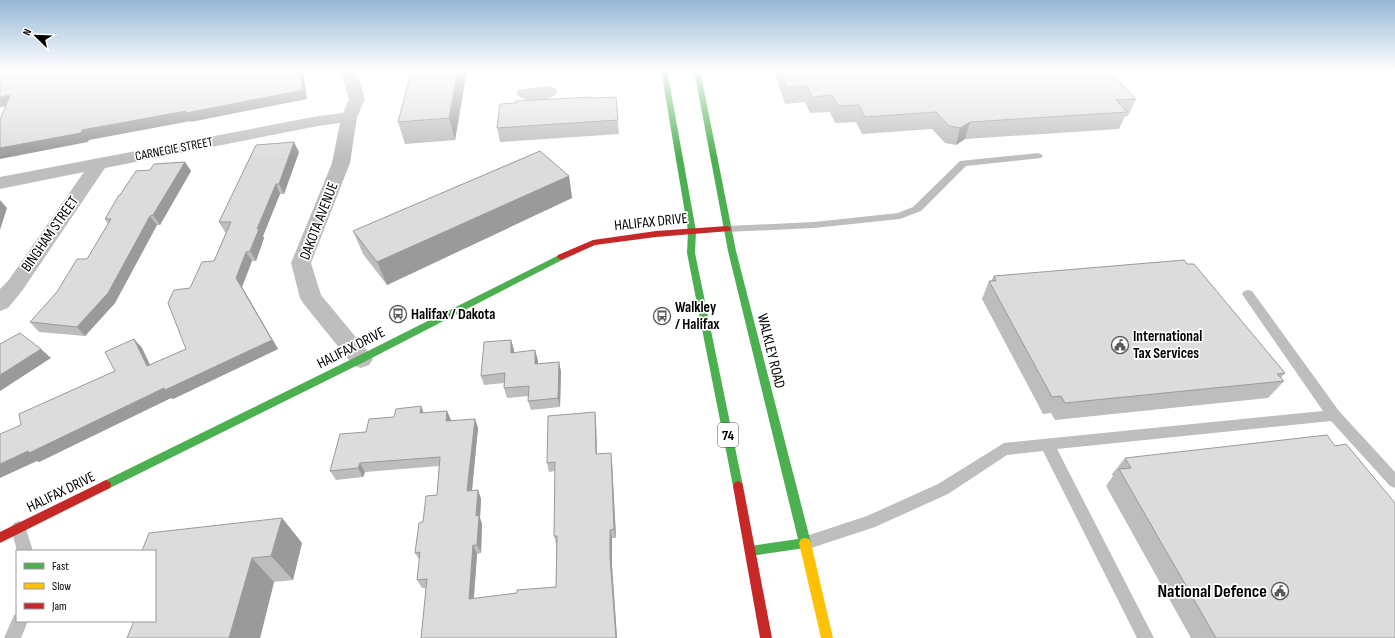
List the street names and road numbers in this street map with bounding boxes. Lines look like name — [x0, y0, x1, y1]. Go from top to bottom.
street label: CARNEGIE STREET — [134, 134, 214, 164]
street label: DAKOTA AVENUE — [295, 179, 343, 263]
street label: BINGHAM STREET — [17, 193, 83, 275]
street label: HALIFAX DRIVE — [613, 209, 689, 235]
street label: WALKLEY ROAD — [753, 312, 789, 390]
street label: HALIFAX DRIVE — [314, 323, 388, 373]
road number: 74 — [718, 423, 738, 447]
street label: HALIFAX DRIVE — [24, 467, 98, 517]

